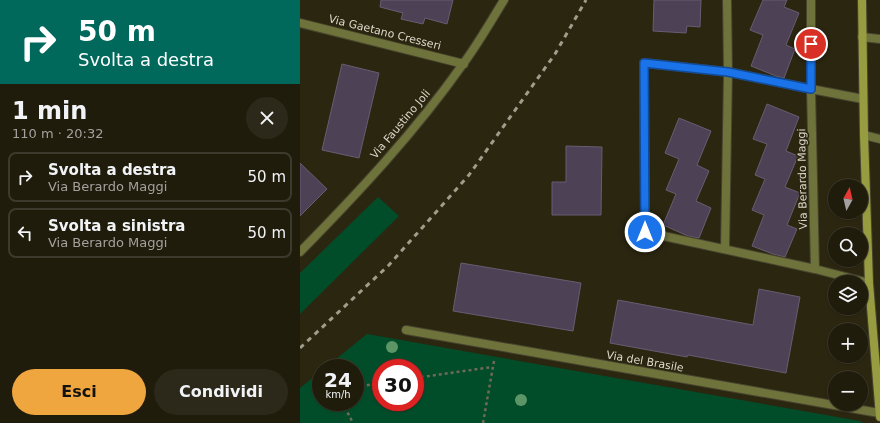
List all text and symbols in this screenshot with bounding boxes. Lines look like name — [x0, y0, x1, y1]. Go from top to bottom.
street label: Via Gaetano Cresseri — [327, 12, 442, 53]
text: 50 m — [78, 15, 156, 48]
icon: right — [12, 16, 64, 68]
pin — [794, 27, 828, 61]
icon: arrive — [800, 33, 822, 55]
text: Svolta a destra — [78, 49, 214, 70]
street label: Via Faustino Joli — [368, 87, 433, 161]
text: 1 min — [12, 97, 87, 125]
button: close — [246, 97, 288, 139]
text: 110 m · 20:32 — [12, 126, 103, 141]
street label: Via Berardo Maggi — [795, 128, 810, 230]
text: Svolta a destra — [48, 161, 176, 179]
icon: right — [14, 166, 36, 188]
text: 50 m — [248, 168, 286, 186]
text: Via Berardo Maggi — [48, 179, 167, 194]
north arrow — [828, 179, 868, 219]
map controls — [828, 179, 868, 411]
position arrow — [624, 211, 666, 253]
text: Svolta a sinistra — [48, 217, 185, 235]
icon: left — [14, 222, 36, 244]
text: 50 m — [248, 224, 286, 242]
button: search — [828, 227, 868, 267]
text: Via Berardo Maggi — [48, 235, 167, 250]
button: layers — [828, 275, 868, 315]
button: + — [828, 323, 868, 363]
street label: Via del Brasile — [605, 348, 685, 375]
speed limit sign: 30 — [372, 359, 424, 411]
text: 24 — [324, 368, 352, 392]
button: Esci — [12, 369, 146, 415]
button: Condividi — [154, 369, 288, 415]
button: − — [828, 371, 868, 411]
text: km/h — [325, 389, 351, 400]

